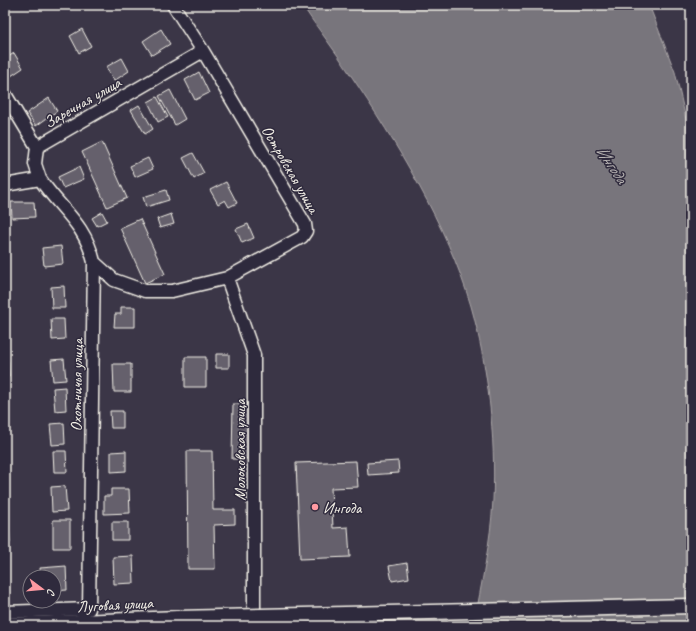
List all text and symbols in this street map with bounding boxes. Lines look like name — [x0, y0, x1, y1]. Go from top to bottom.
street label: Заречная улица — [40, 72, 125, 133]
street label: Островская улица — [257, 122, 324, 218]
water label: Ингода — [591, 141, 633, 189]
street label: Охотничья улица — [66, 337, 88, 432]
street label: Молоковская улица — [230, 398, 250, 501]
place label: Ингода — [323, 498, 363, 518]
marker: Ингода — [310, 502, 320, 512]
north arrow — [22, 569, 62, 609]
text: С — [44, 587, 59, 598]
street label: Луговая улица — [77, 593, 155, 617]

